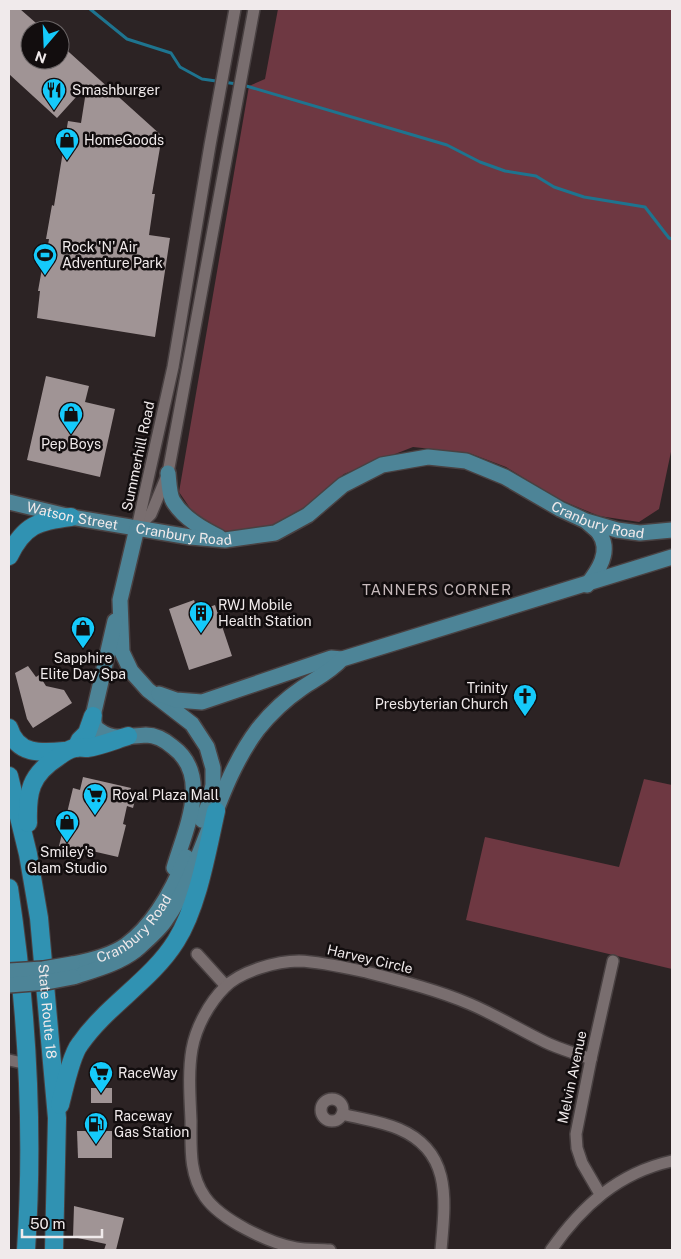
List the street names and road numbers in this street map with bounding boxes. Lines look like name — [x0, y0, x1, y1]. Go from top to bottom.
street label: Summerhill Road — [119, 400, 157, 512]
street label: Cranbury Road — [548, 498, 645, 541]
street label: Watson Street — [25, 499, 119, 533]
street label: Cranbury Road — [134, 520, 233, 548]
street label: Cranbury Road — [94, 892, 175, 966]
street label: Harvey Circle — [326, 941, 415, 977]
street label: State Route 18 — [35, 963, 60, 1059]
street label: Melvin Avenue — [554, 1029, 590, 1125]

